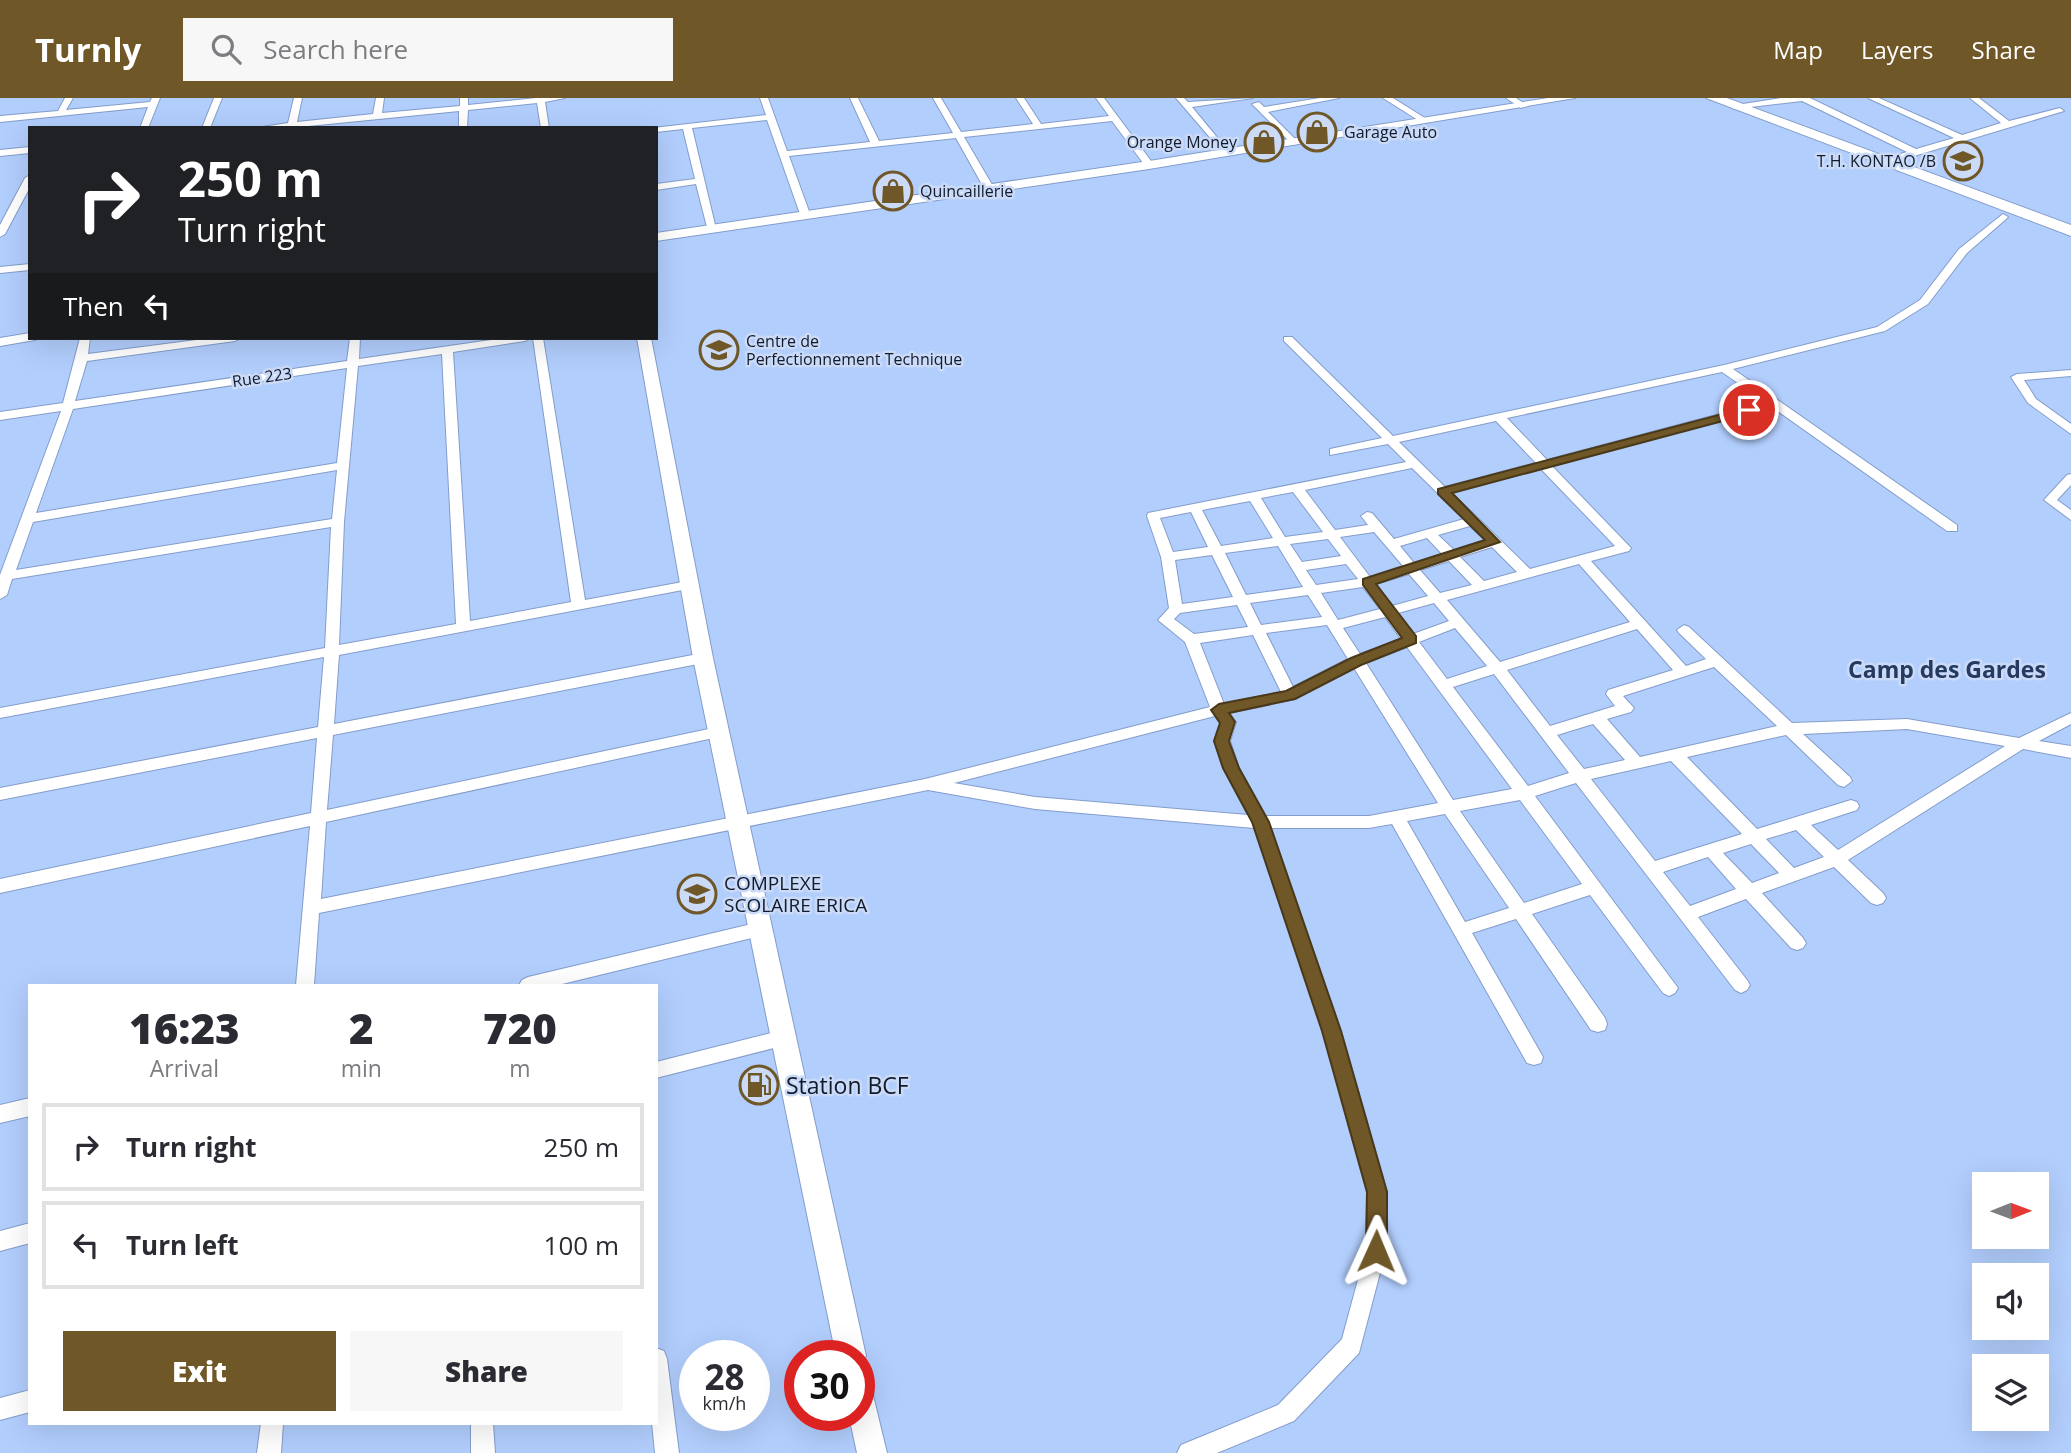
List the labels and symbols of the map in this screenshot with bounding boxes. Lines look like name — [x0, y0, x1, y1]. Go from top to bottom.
shop icon: Garage Auto — [1296, 111, 1338, 153]
shop icon: Orange Money — [1243, 121, 1285, 163]
place label: Garage Auto — [1344, 121, 1437, 143]
place label: Orange Money — [1127, 131, 1238, 153]
school or university icon: T.H. KONTAO /B — [1942, 140, 1984, 182]
place label: T.H. KONTAO /B — [1817, 150, 1936, 172]
shop icon: Quincaillerie — [872, 170, 914, 212]
place label: Quincaillerie — [920, 180, 1013, 202]
school or university icon: Centre de Perfectionnement Technique — [698, 329, 740, 371]
place label: Centre de Perfectionnement Technique — [746, 330, 962, 370]
street label: Rue 223 — [231, 362, 293, 392]
pin — [1719, 380, 1779, 440]
district label: Camp des Gardes — [1848, 653, 2046, 685]
place label: COMPLEXE SCOLAIRE ERICA — [724, 870, 867, 918]
school or university icon: COMPLEXE SCOLAIRE ERICA — [676, 873, 718, 915]
fuel station icon: Station BCF — [738, 1064, 780, 1106]
place label: Station BCF — [786, 1069, 909, 1101]
north arrow — [1972, 1172, 2049, 1250]
position arrow — [1339, 1214, 1413, 1288]
speed limit sign: 30 — [784, 1340, 875, 1431]

